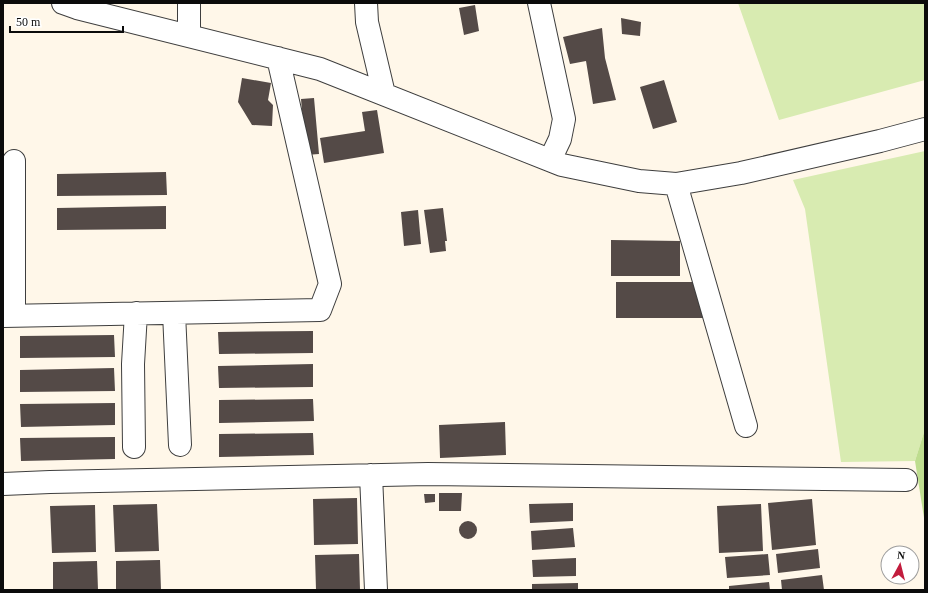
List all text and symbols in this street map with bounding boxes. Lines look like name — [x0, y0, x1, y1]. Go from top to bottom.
scale bar — [10, 8, 123, 34]
text: 50 m — [16, 15, 41, 29]
north arrow — [880, 545, 920, 585]
text: N — [897, 549, 906, 562]

